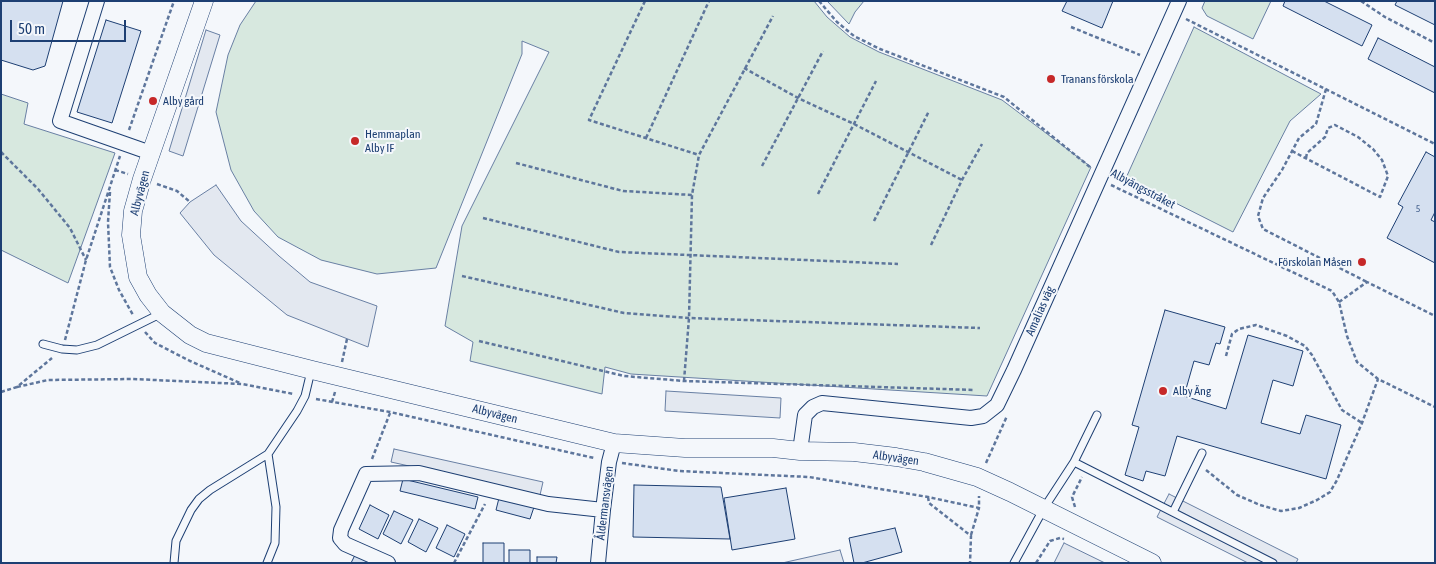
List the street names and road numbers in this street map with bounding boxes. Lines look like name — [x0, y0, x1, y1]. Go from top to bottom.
street label: Albyängsstråket — [1108, 166, 1178, 212]
street label: Albyvägen — [127, 169, 153, 217]
street label: Amalias väg — [1023, 284, 1057, 338]
street label: Albyvägen — [471, 401, 519, 427]
street label: Albyvägen — [872, 448, 920, 468]
street label: Åldermansvägen — [593, 465, 617, 541]

